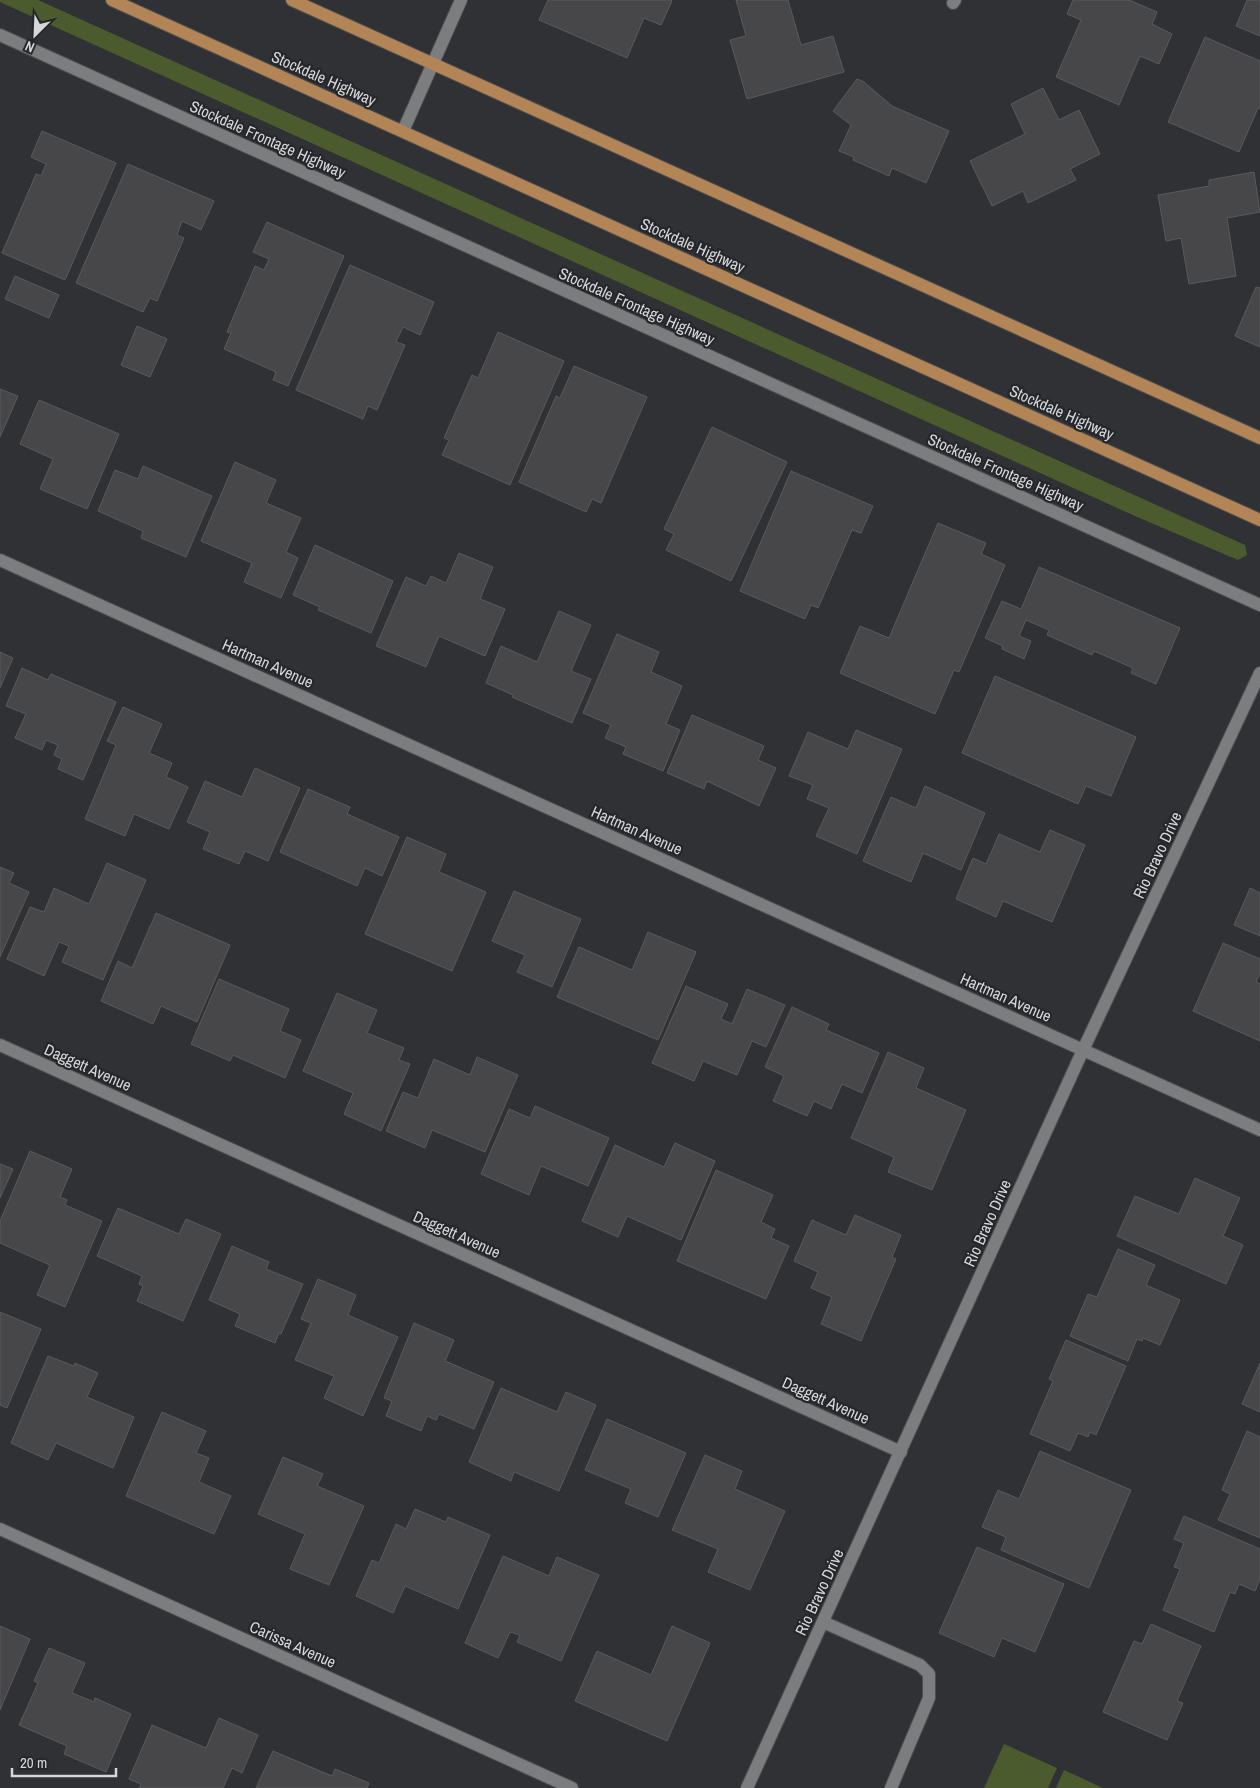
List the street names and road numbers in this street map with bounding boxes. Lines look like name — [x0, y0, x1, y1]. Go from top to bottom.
street label: Stockdale Highway — [268, 45, 380, 111]
street label: Stockdale Frontage Highway — [187, 95, 350, 183]
street label: Stockdale Highway — [637, 212, 749, 278]
street label: Stockdale Frontage Highway — [556, 262, 719, 350]
street label: Stockdale Highway — [1006, 379, 1118, 445]
street label: Stockdale Frontage Highway — [925, 428, 1088, 516]
street label: Hartman Avenue — [219, 633, 317, 693]
street label: Hartman Avenue — [588, 800, 686, 860]
street label: Rio Bravo Drive — [1127, 808, 1187, 902]
street label: Hartman Avenue — [957, 967, 1055, 1027]
street label: Daggett Avenue — [41, 1038, 135, 1096]
street label: Rio Bravo Drive — [958, 1176, 1016, 1270]
street label: Daggett Avenue — [410, 1205, 504, 1263]
street label: Daggett Avenue — [779, 1371, 873, 1429]
street label: Rio Bravo Drive — [789, 1545, 849, 1639]
street label: Carissa Avenue — [246, 1615, 340, 1673]

